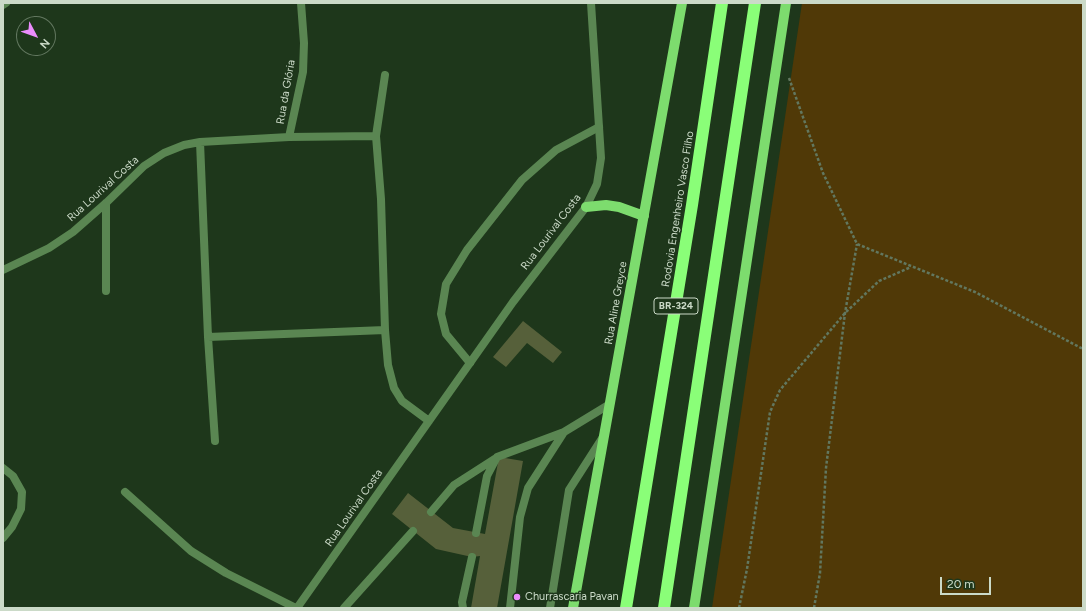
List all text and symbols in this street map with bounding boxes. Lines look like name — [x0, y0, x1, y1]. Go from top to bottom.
north arrow — [16, 16, 56, 56]
text: N — [37, 36, 52, 51]
street label: Rua da Glória — [274, 59, 298, 125]
street label: Rodovia Engenheiro Vasco Filho — [659, 130, 697, 288]
street label: Rua Lourival Costa — [65, 154, 141, 224]
street label: Rua Lourival Costa — [518, 192, 584, 272]
street label: Rua Aline Greyce — [602, 260, 630, 346]
road number: BR-324 — [654, 298, 698, 314]
street label: Rua Lourival Costa — [322, 467, 386, 549]
scale bar — [942, 569, 993, 595]
text: 20 m — [947, 577, 975, 591]
place label: Churrascaria Pavan — [525, 590, 619, 604]
marker: Churrascaria Pavan — [512, 592, 522, 602]

